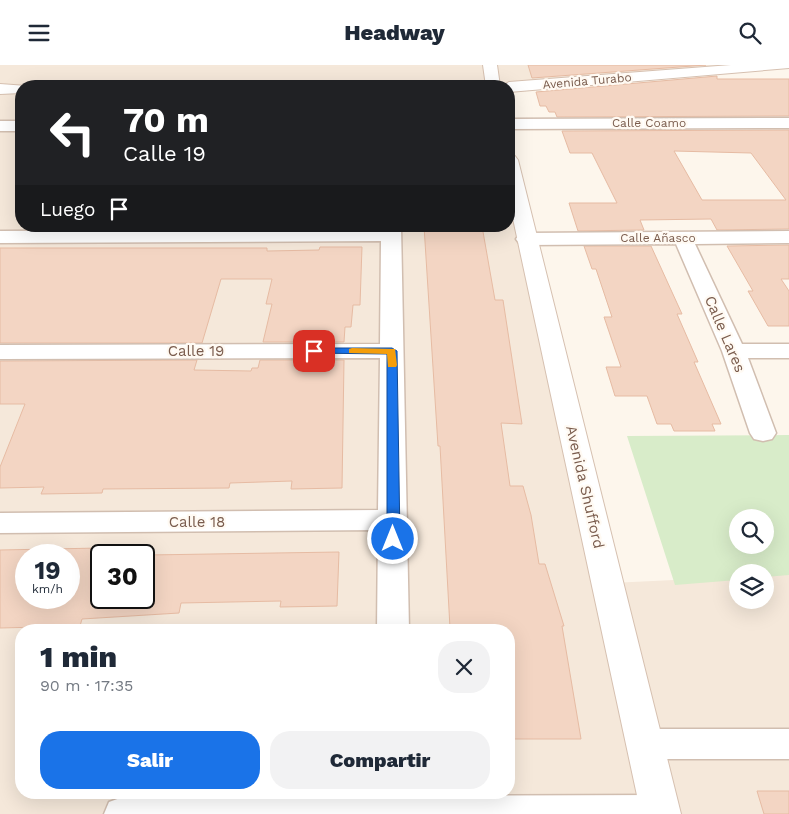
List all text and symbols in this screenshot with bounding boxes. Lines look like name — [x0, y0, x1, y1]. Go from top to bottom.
icon: menu — [25, 19, 53, 47]
icon: search — [736, 19, 764, 47]
text: Headway — [344, 20, 445, 45]
street label: Avenida Turabo — [542, 70, 632, 92]
text: 70 m — [123, 99, 209, 141]
icon: left — [40, 100, 105, 165]
street label: Calle Coamo — [612, 116, 686, 130]
text: Calle 19 — [123, 141, 206, 166]
icon: arrive — [105, 195, 133, 223]
text: Luego — [40, 198, 95, 221]
street label: Calle Añasco — [620, 231, 696, 245]
street label: Calle Lares — [701, 293, 749, 375]
pin — [293, 330, 335, 372]
icon: arrive — [300, 337, 328, 365]
street label: Calle 19 — [168, 342, 224, 360]
street label: Avenida Shufford — [562, 424, 608, 550]
map controls — [729, 509, 774, 609]
button: search — [729, 509, 774, 554]
position arrow — [366, 512, 418, 564]
street label: Calle 18 — [169, 513, 225, 531]
speed limit sign: 30 — [90, 544, 155, 609]
text: 19 — [34, 556, 61, 585]
button: layers — [729, 564, 774, 609]
text: km/h — [32, 582, 63, 596]
text: 1 min — [40, 639, 117, 674]
button: close — [438, 641, 490, 693]
text: 90 m · 17:35 — [40, 676, 133, 695]
button: Salir — [40, 731, 260, 789]
button: Compartir — [270, 731, 490, 789]

